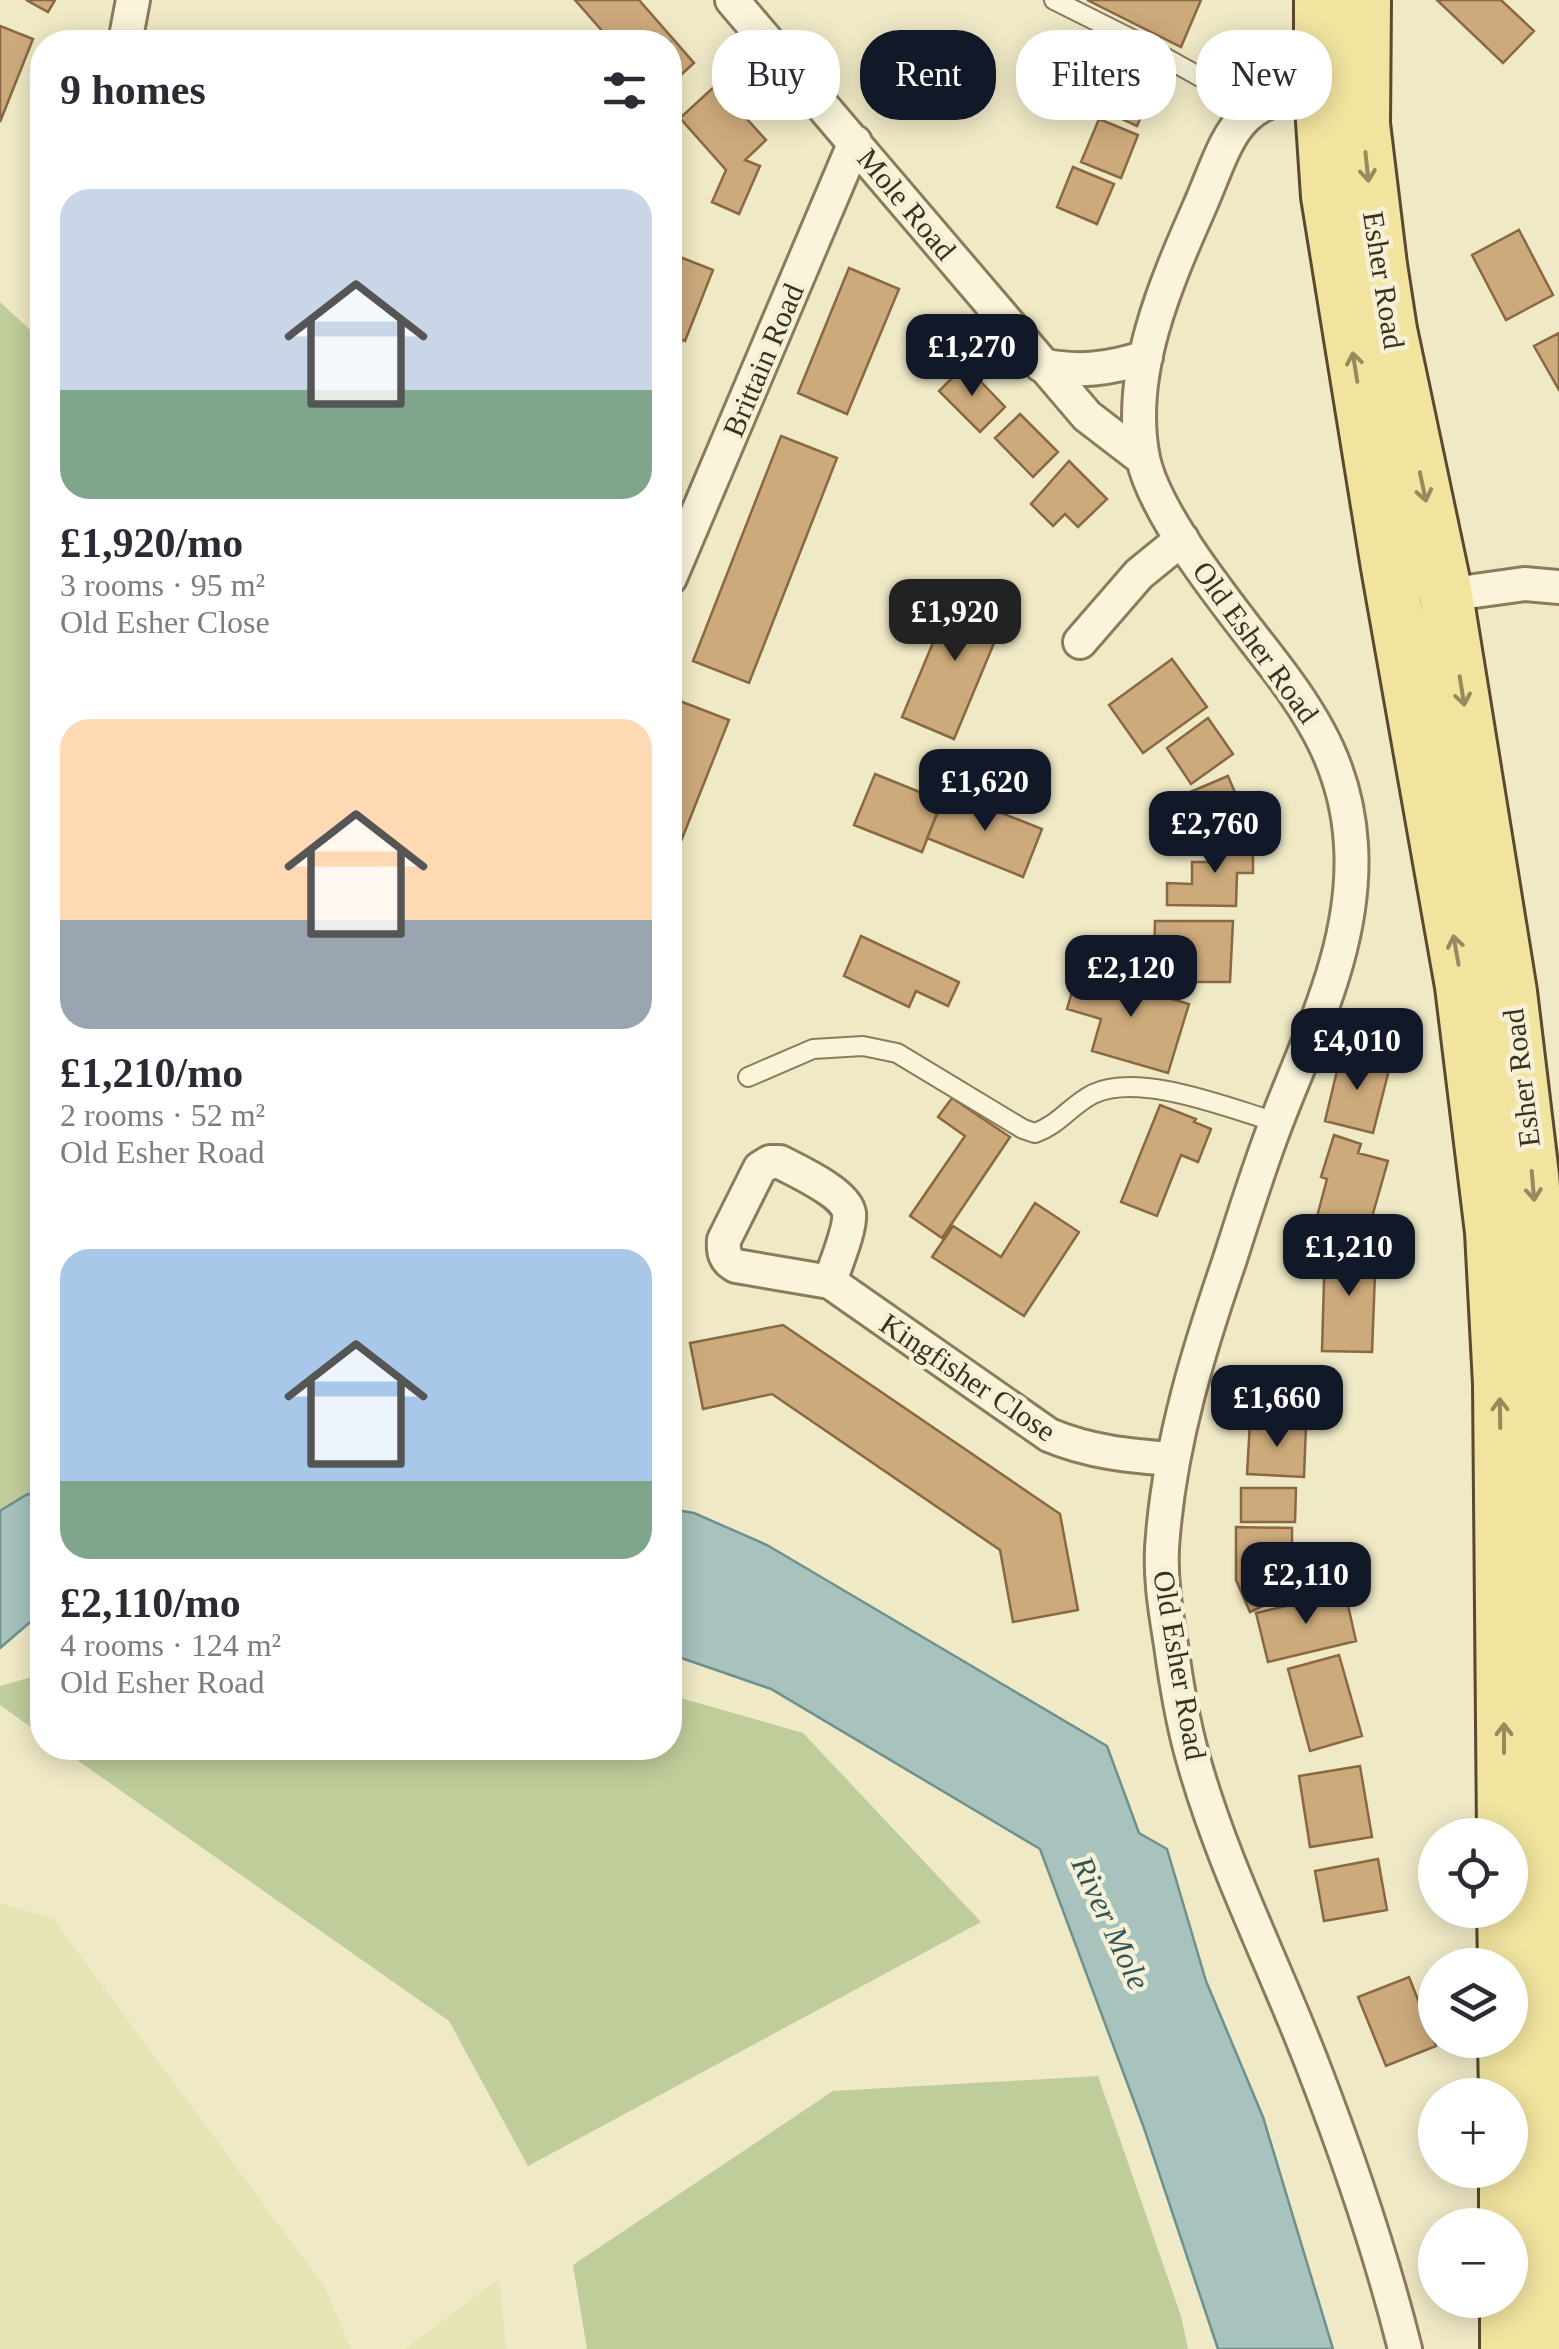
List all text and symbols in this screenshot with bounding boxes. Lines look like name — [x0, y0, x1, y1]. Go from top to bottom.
chip: Buy — [712, 30, 840, 120]
chip: Rent — [860, 30, 996, 120]
chip: Filters — [1016, 30, 1176, 120]
chip: New — [1196, 30, 1332, 120]
icon: filters — [597, 63, 652, 118]
text: 9 homes — [60, 67, 206, 113]
street label: Mole Road — [851, 142, 963, 266]
one-way arrow — [1358, 151, 1377, 183]
street label: Esher Road — [1357, 209, 1411, 351]
icon: home — [266, 254, 446, 434]
street label: Brittain Road — [716, 279, 810, 441]
pin: £1,270 — [891, 314, 1053, 399]
text: £1,270 — [928, 328, 1016, 364]
one-way arrow — [1345, 351, 1364, 384]
one-way arrow — [1415, 470, 1433, 502]
text: £1,920/mo — [60, 520, 243, 566]
street label: Old Esher Road — [1186, 555, 1326, 729]
text: 3 rooms · 95 m² — [60, 567, 265, 603]
pin: £1,920 — [874, 579, 1036, 664]
text: £1,920 — [911, 593, 999, 629]
text: Old Esher Close — [60, 604, 270, 640]
one-way arrow — [1453, 675, 1471, 707]
pin: £1,620 — [904, 749, 1066, 834]
text: £1,620 — [941, 763, 1029, 799]
icon: home — [266, 784, 446, 964]
pin: £2,760 — [1134, 791, 1296, 876]
text: £2,760 — [1171, 805, 1259, 841]
one-way arrow — [1446, 934, 1465, 967]
pin: £2,120 — [1050, 935, 1212, 1020]
text: £2,120 — [1087, 949, 1175, 985]
street label: Esher Road — [1496, 1007, 1546, 1149]
pin: £4,010 — [1276, 1008, 1438, 1093]
text: £4,010 — [1313, 1022, 1401, 1058]
text: £1,210/mo — [60, 1050, 243, 1096]
text: 2 rooms · 52 m² — [60, 1097, 265, 1133]
text: Old Esher Road — [60, 1134, 264, 1170]
one-way arrow — [1523, 1170, 1542, 1202]
pin: £1,210 — [1268, 1214, 1430, 1299]
text: £1,210 — [1305, 1228, 1393, 1264]
street label: Kingfisher Close — [874, 1306, 1062, 1448]
icon: home — [266, 1314, 446, 1494]
pin: £1,660 — [1196, 1365, 1358, 1450]
text: £1,660 — [1233, 1379, 1321, 1415]
one-way arrow — [1490, 1397, 1510, 1430]
pin: £2,110 — [1225, 1542, 1387, 1627]
text: £2,110 — [1263, 1556, 1349, 1592]
street label: Old Esher Road — [1147, 1568, 1213, 1762]
text: £2,110/mo — [60, 1580, 241, 1626]
text: 4 rooms · 124 m² — [60, 1627, 281, 1663]
text: Old Esher Road — [60, 1664, 264, 1700]
one-way arrow — [1494, 1722, 1513, 1754]
map controls — [1418, 1818, 1528, 2318]
button: locate — [1418, 1818, 1528, 1928]
water label: River Mole — [1064, 1850, 1158, 1995]
button: layers — [1418, 1948, 1528, 2058]
button: + — [1418, 2078, 1528, 2188]
button: − — [1418, 2208, 1528, 2318]

